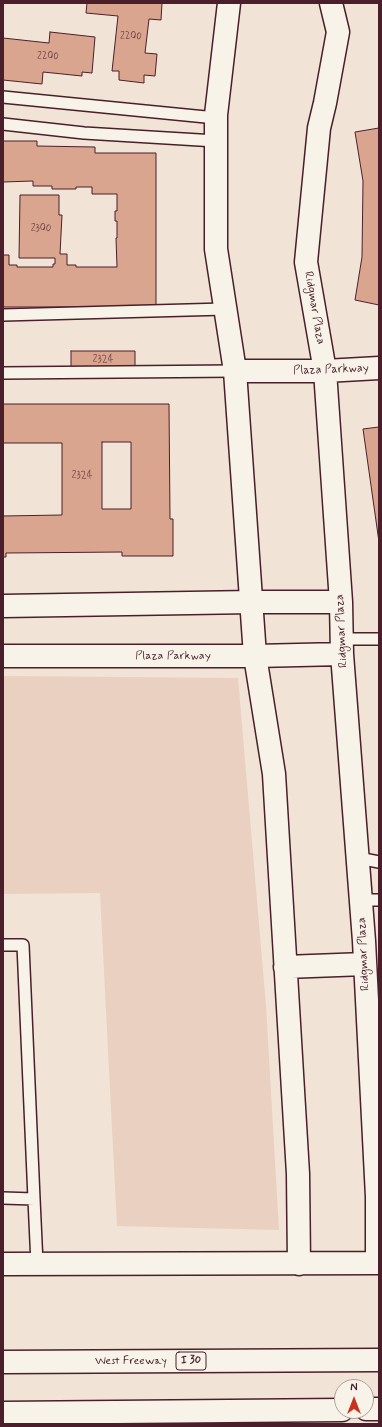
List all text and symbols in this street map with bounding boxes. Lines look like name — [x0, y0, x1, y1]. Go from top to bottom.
house number: 2200 — [120, 31, 142, 43]
house number: 2200 — [37, 51, 59, 63]
house number: 2300 — [31, 223, 51, 235]
street label: Ridgmar Plaza — [301, 270, 327, 346]
house number: 2324 — [93, 354, 113, 366]
street label: Plaza Parkway — [293, 361, 369, 379]
house number: 2324 — [72, 470, 92, 482]
street label: Ridgmar Plaza — [333, 594, 351, 668]
street label: Plaza Parkway — [135, 649, 211, 663]
street label: Ridgmar Plaza — [355, 917, 373, 991]
road number: I 30 — [176, 1352, 206, 1370]
street label: West Freeway — [95, 1354, 167, 1368]
north arrow — [334, 1379, 374, 1419]
text: N — [350, 1381, 358, 1395]

